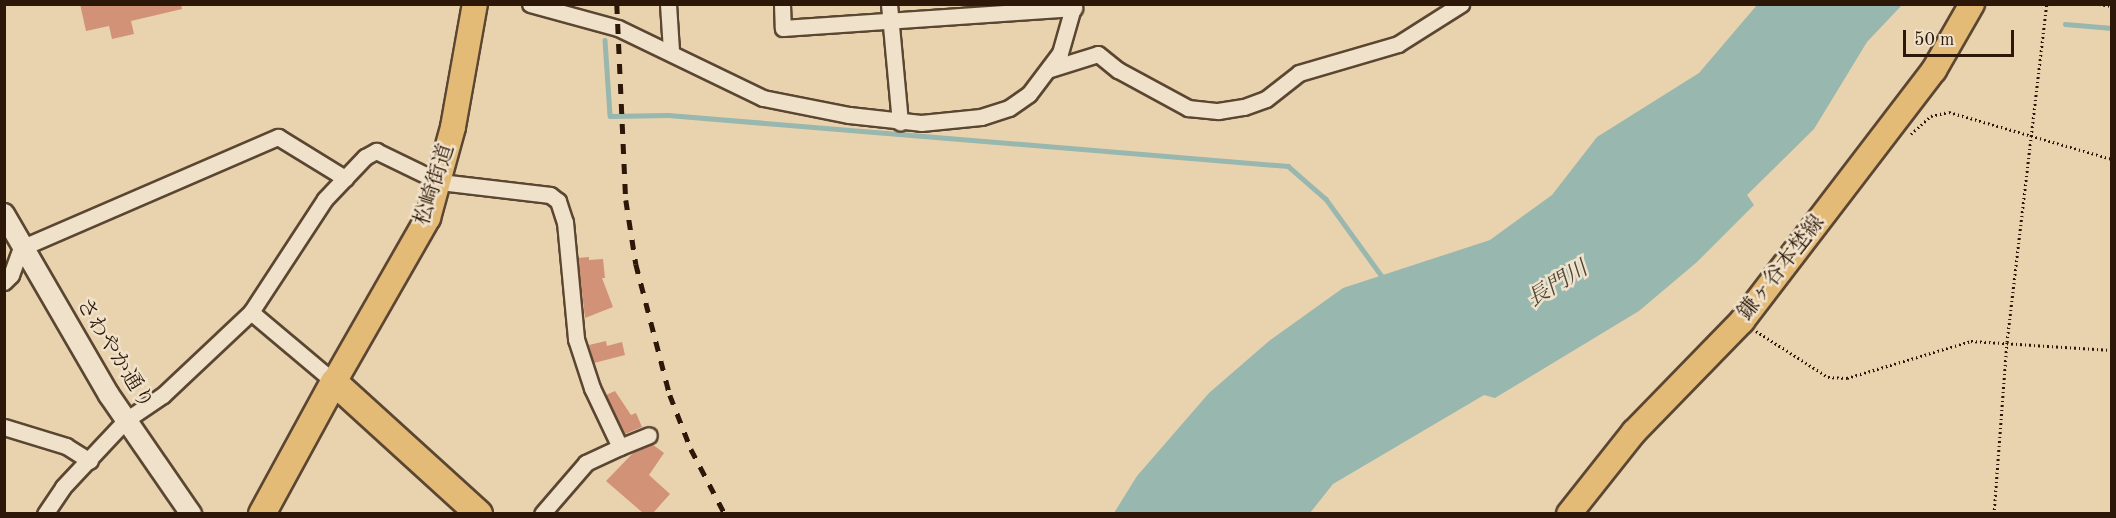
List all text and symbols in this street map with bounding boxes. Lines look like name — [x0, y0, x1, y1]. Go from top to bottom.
scale bar — [1906, 18, 2017, 56]
text: 50 m — [1914, 31, 1954, 49]
street label: 松崎街道 — [410, 141, 460, 229]
street label: 鎌ヶ谷本埜線 — [1733, 211, 1831, 325]
water label: 長門川 — [1523, 256, 1593, 314]
street label: さわやか通り — [70, 294, 158, 414]

